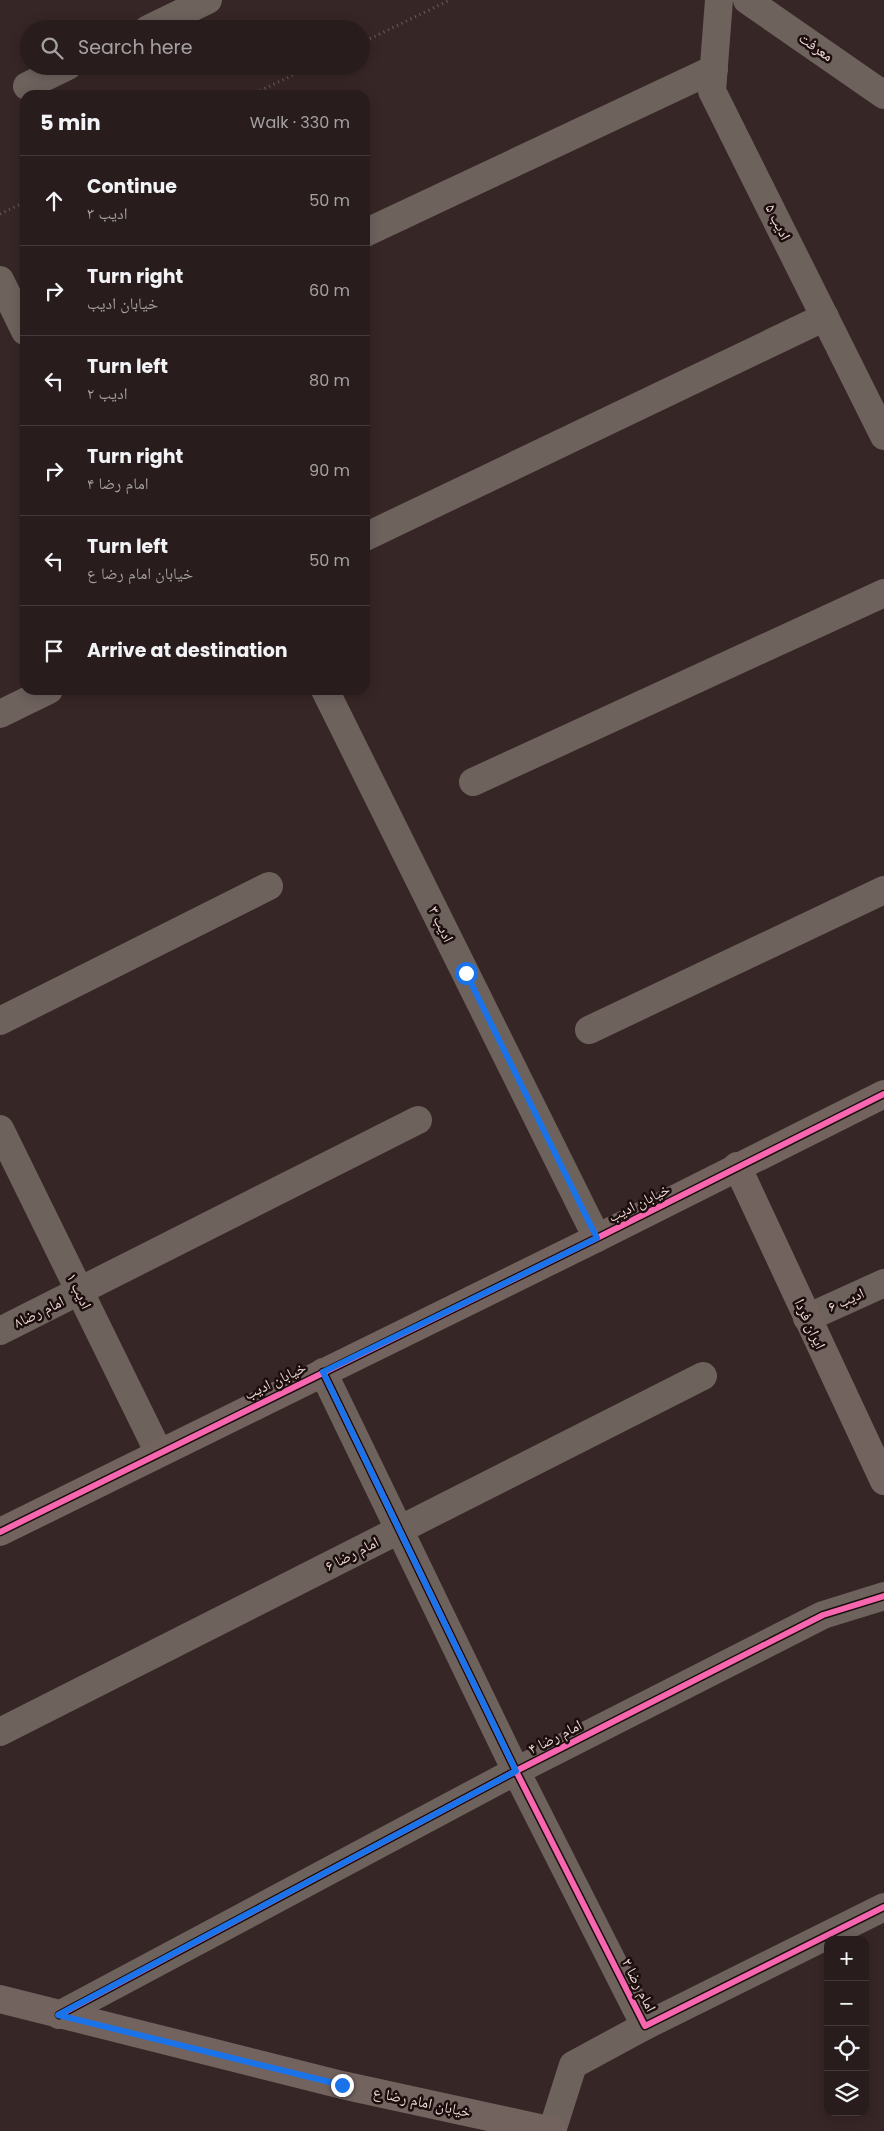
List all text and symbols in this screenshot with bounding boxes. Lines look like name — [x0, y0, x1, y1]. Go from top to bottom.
search box — [20, 20, 370, 75]
street label: معرفت — [795, 27, 838, 66]
icon: search — [38, 34, 66, 62]
text: Search here — [78, 34, 192, 61]
text: 5 min — [40, 108, 101, 137]
text: Walk · 330 m — [250, 111, 350, 134]
text: Continue — [87, 173, 177, 200]
icon: ahead — [40, 187, 68, 215]
text: 50 m — [309, 189, 350, 212]
street label: ادیب ۵ — [760, 200, 796, 243]
text: ادیب ۳ — [87, 202, 127, 225]
text: Turn right — [87, 263, 183, 290]
icon: right — [40, 277, 68, 305]
text: 60 m — [309, 279, 350, 302]
text: خیابان ادیب — [87, 292, 158, 315]
text: Turn left — [87, 353, 168, 380]
icon: left — [40, 367, 68, 395]
text: 80 m — [309, 369, 350, 392]
text: ادیب ۲ — [87, 382, 127, 405]
text: Turn right — [87, 443, 183, 470]
icon: right — [40, 457, 68, 485]
text: 90 m — [309, 459, 350, 482]
text: امام رضا ۴ — [87, 472, 149, 495]
text: Turn left — [87, 533, 168, 560]
icon: left — [40, 547, 68, 575]
text: 50 m — [309, 549, 350, 572]
text: خیابان امام رضا ع — [87, 562, 193, 585]
icon: arrive — [40, 637, 68, 665]
text: Arrive at destination — [87, 637, 288, 664]
street label: ادیب ۳ — [424, 902, 459, 945]
route start — [455, 962, 478, 985]
street label: خیابان ادیب — [604, 1178, 674, 1227]
street label: ادیب ۱ — [62, 1269, 97, 1312]
street label: ادیب ۶ — [824, 1282, 867, 1317]
street label: امام رضا۸ — [10, 1290, 68, 1333]
street label: ایران فردا — [790, 1295, 831, 1352]
street label: خیابان ادیب — [240, 1356, 310, 1405]
street label: امام رضا ۶ — [321, 1531, 382, 1576]
street label: امام رضا ۴ — [524, 1714, 585, 1759]
map controls — [824, 1936, 869, 2116]
button: + — [824, 1936, 869, 1981]
street label: امام رضا ۲ — [617, 1954, 662, 2015]
button: − — [824, 1981, 869, 2026]
button: locate — [824, 2026, 869, 2071]
button: layers — [824, 2071, 869, 2116]
route end — [331, 2074, 354, 2097]
street label: خیابان امام رضا ع — [371, 2081, 473, 2122]

